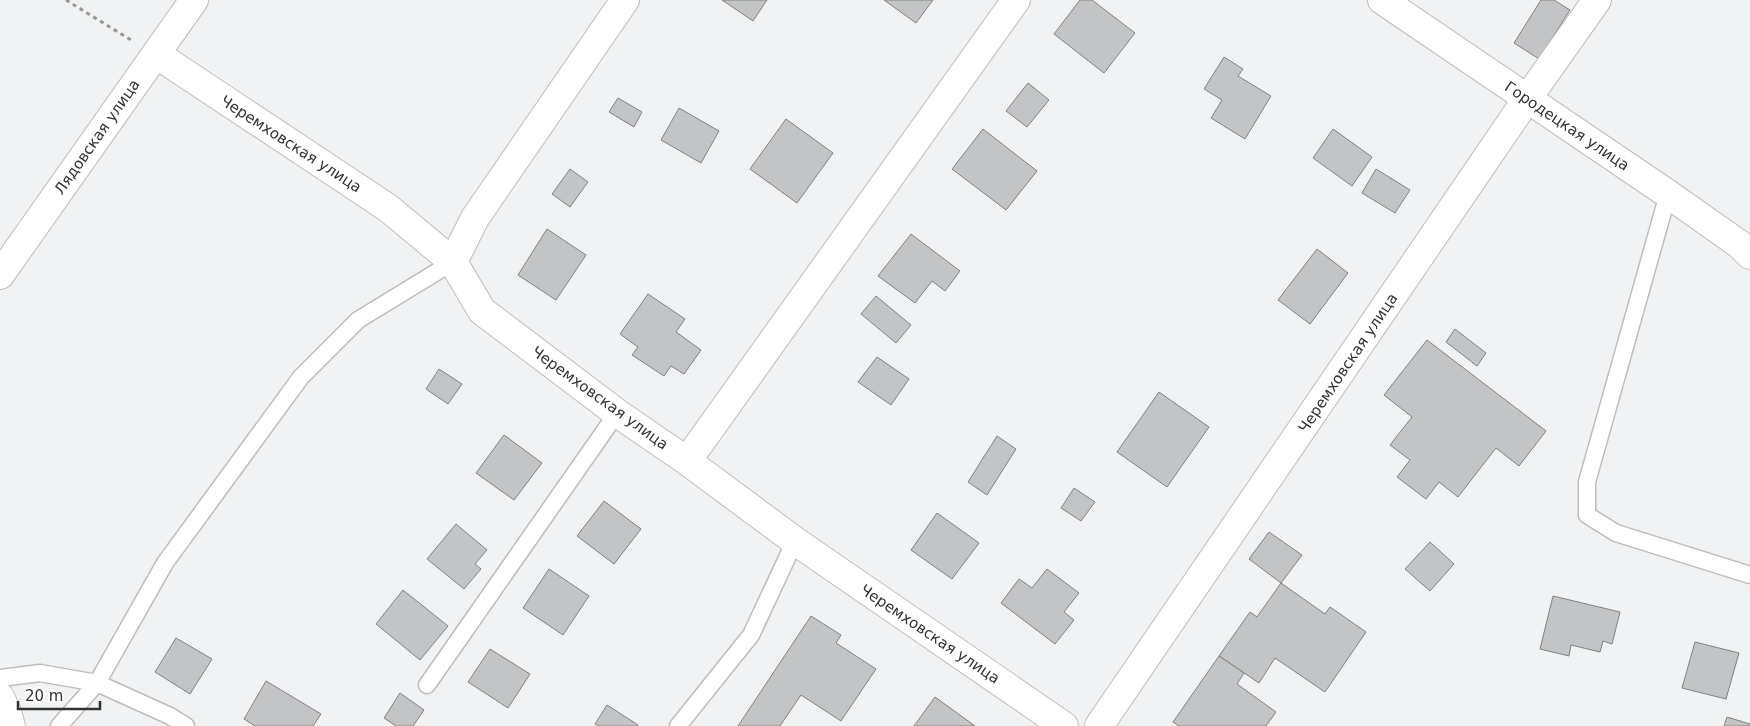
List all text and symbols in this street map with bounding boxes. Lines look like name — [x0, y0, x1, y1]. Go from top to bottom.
street label: Лядовская улица — [50, 76, 144, 198]
street label: Городецкая улица — [1501, 78, 1633, 174]
street label: Черемховская улица — [217, 92, 365, 196]
street label: Черемховская улица — [1295, 290, 1401, 436]
street label: Черемховская улица — [528, 342, 672, 454]
street label: Черемховская улица — [857, 581, 1003, 687]
scale bar — [18, 678, 100, 710]
text: 20 m — [25, 687, 63, 705]

